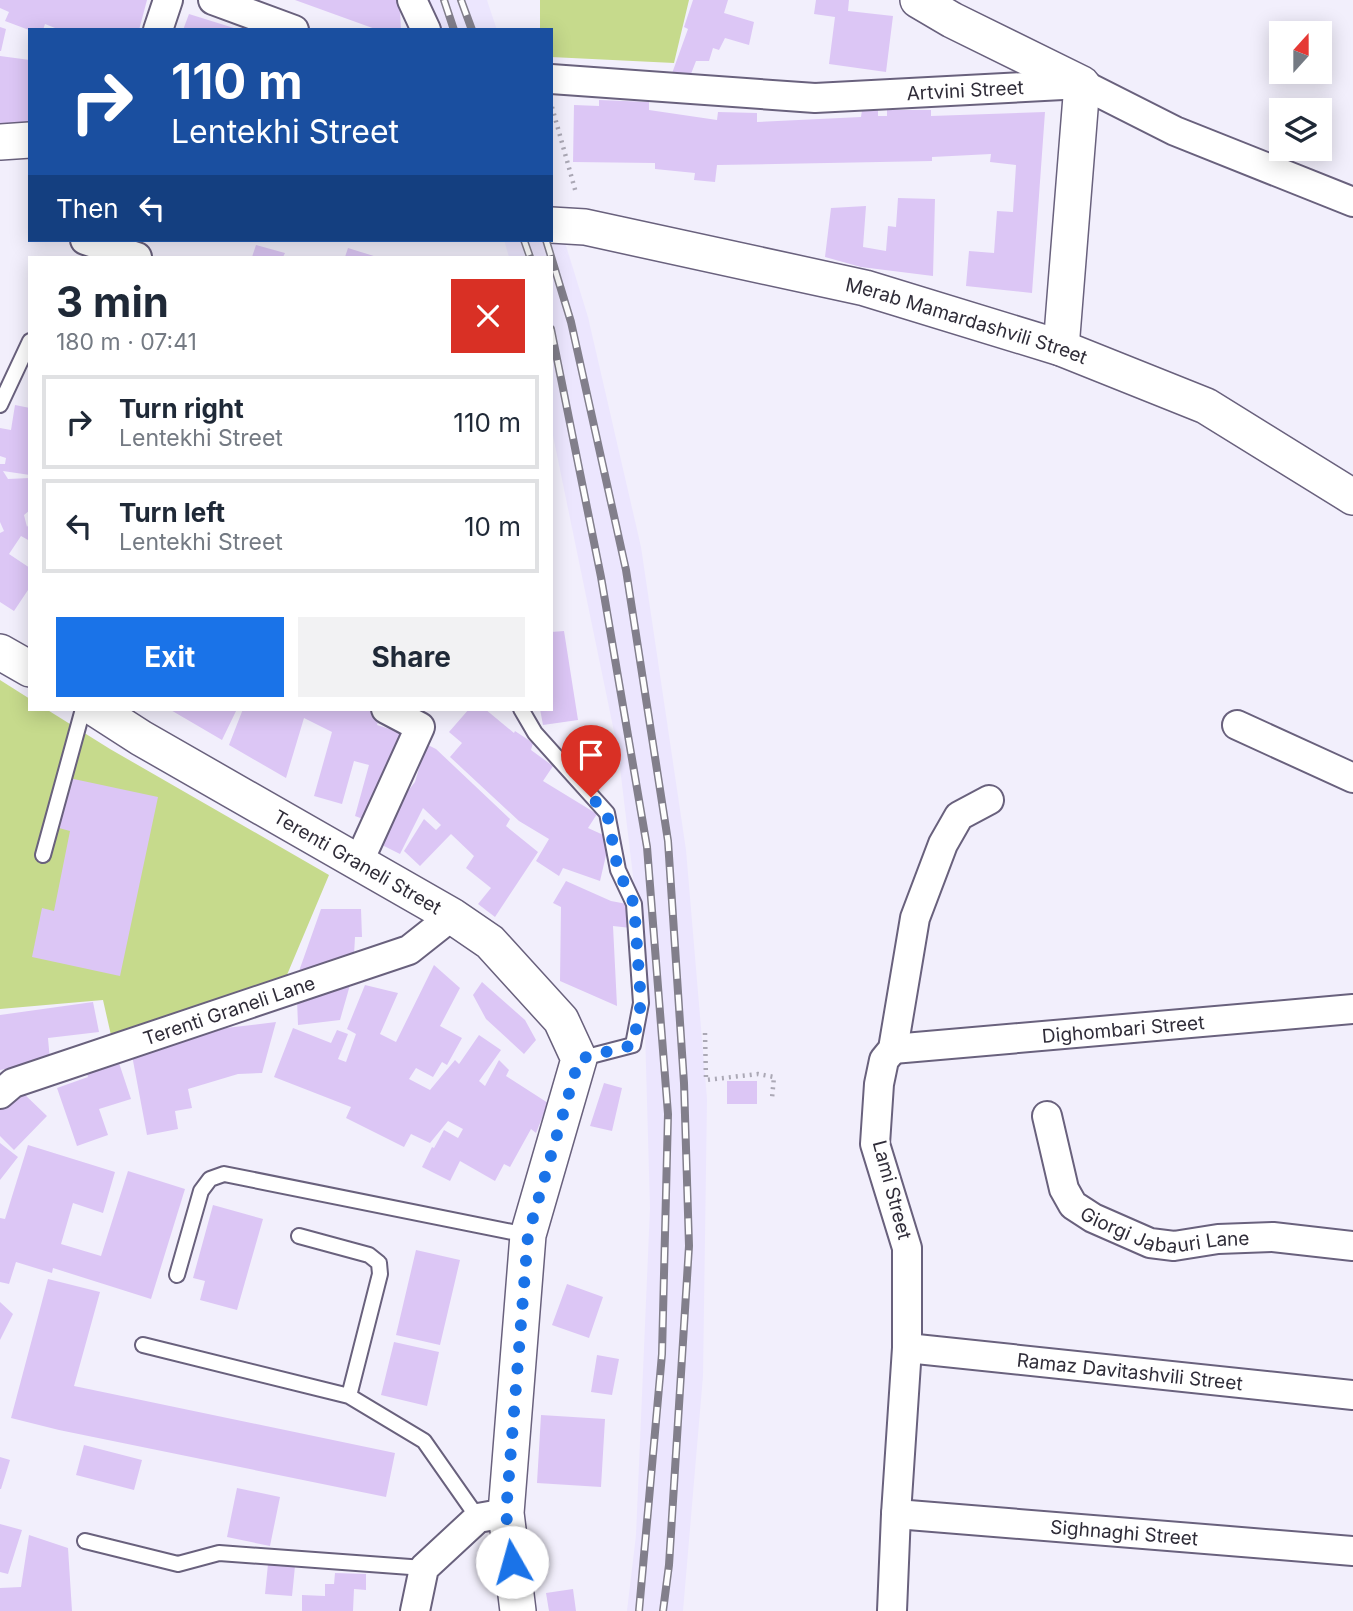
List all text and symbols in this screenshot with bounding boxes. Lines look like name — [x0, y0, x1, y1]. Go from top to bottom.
north arrow — [1269, 21, 1332, 84]
map controls — [1269, 21, 1332, 161]
text: 110 m — [171, 52, 303, 111]
icon: right — [56, 56, 147, 147]
street label: Artvini Street — [906, 76, 1024, 105]
button: layers — [1269, 98, 1332, 161]
text: Lentekhi Street — [171, 112, 399, 151]
icon: left — [133, 189, 171, 227]
text: Then — [56, 193, 119, 224]
street label: Merab Mamardashvili Street — [843, 273, 1091, 369]
text: 3 min — [56, 276, 169, 327]
button: close — [451, 279, 525, 353]
text: 180 m · 07:41 — [56, 328, 197, 356]
text: Turn right — [119, 393, 244, 424]
icon: right — [60, 403, 98, 441]
text: 110 m — [453, 407, 521, 438]
text: Lentekhi Street — [119, 424, 283, 452]
text: Turn left — [119, 497, 225, 528]
icon: left — [60, 507, 98, 545]
text: 10 m — [464, 511, 521, 542]
text: Lentekhi Street — [119, 528, 283, 556]
button: Exit — [56, 617, 284, 697]
button: Share — [298, 617, 525, 697]
pin — [561, 725, 621, 797]
icon: arrive — [572, 736, 610, 774]
street label: Terenti Graneli Street — [269, 805, 446, 919]
street label: Terenti Graneli Lane — [140, 971, 318, 1050]
street label: Dighombari Street — [1041, 1010, 1205, 1047]
street label: Lami Street — [868, 1138, 916, 1242]
street label: Giorgi Jabauri Lane — [1076, 1201, 1250, 1258]
street label: Ramaz Davitashvili Street — [1016, 1348, 1244, 1395]
street label: Sighnaghi Street — [1050, 1515, 1199, 1550]
position arrow — [475, 1525, 549, 1599]

